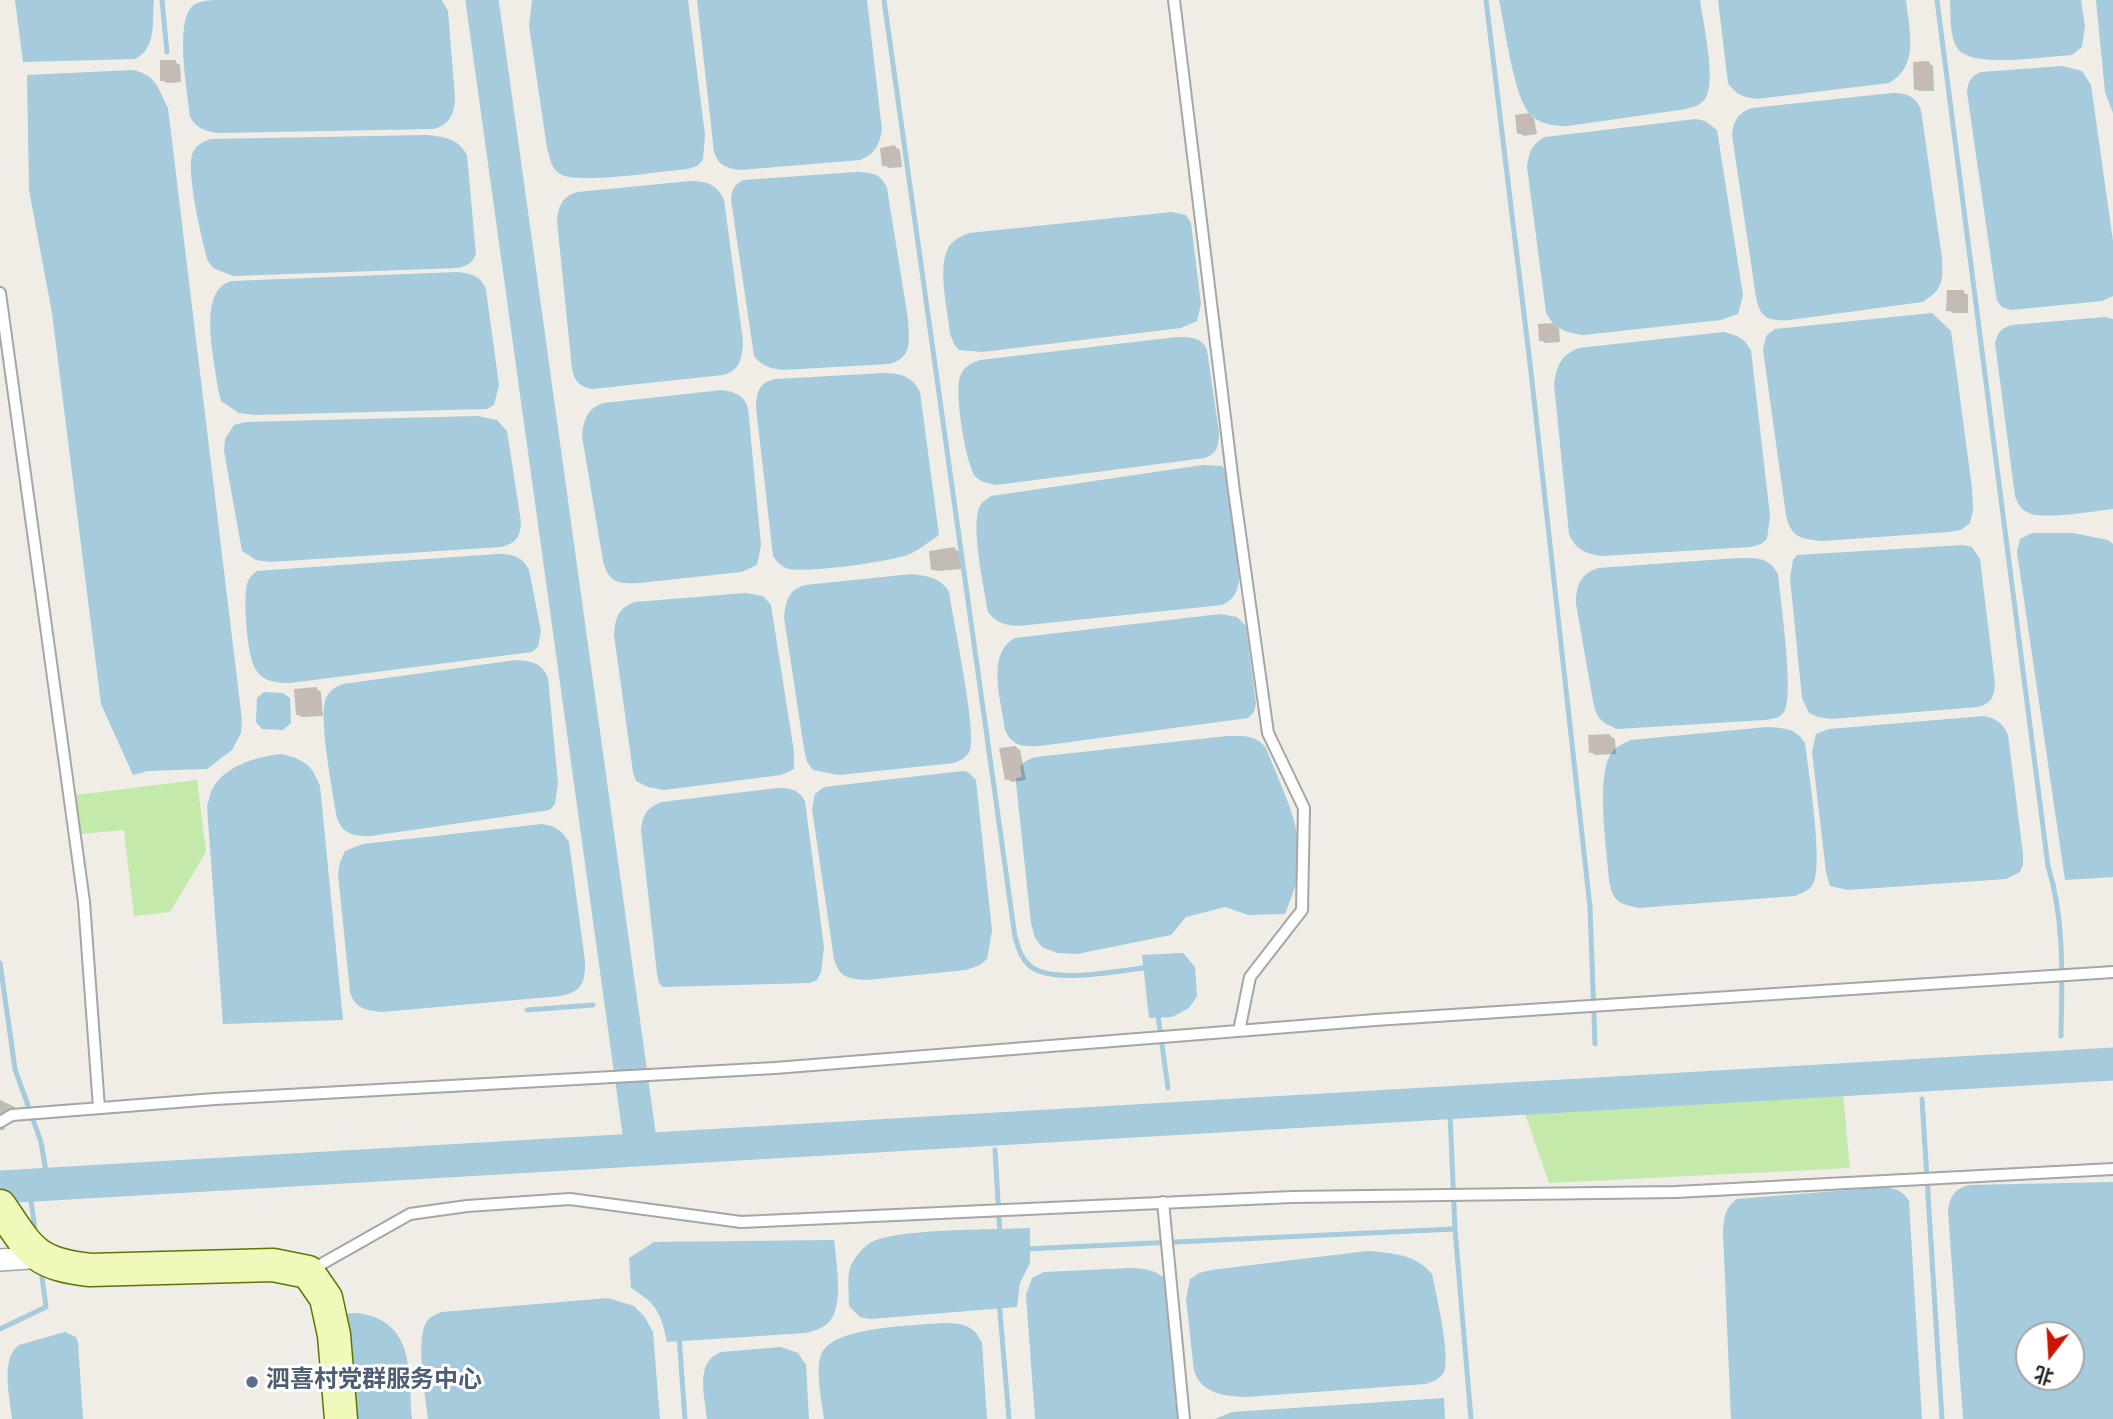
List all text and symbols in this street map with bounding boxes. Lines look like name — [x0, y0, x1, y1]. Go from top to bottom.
north arrow — [2015, 1321, 2085, 1391]
text: 北 — [2031, 1359, 2057, 1390]
place label: 泗喜村党群服务中心 — [266, 1368, 482, 1396]
marker: 泗喜村党群服务中心 — [244, 1374, 260, 1390]

